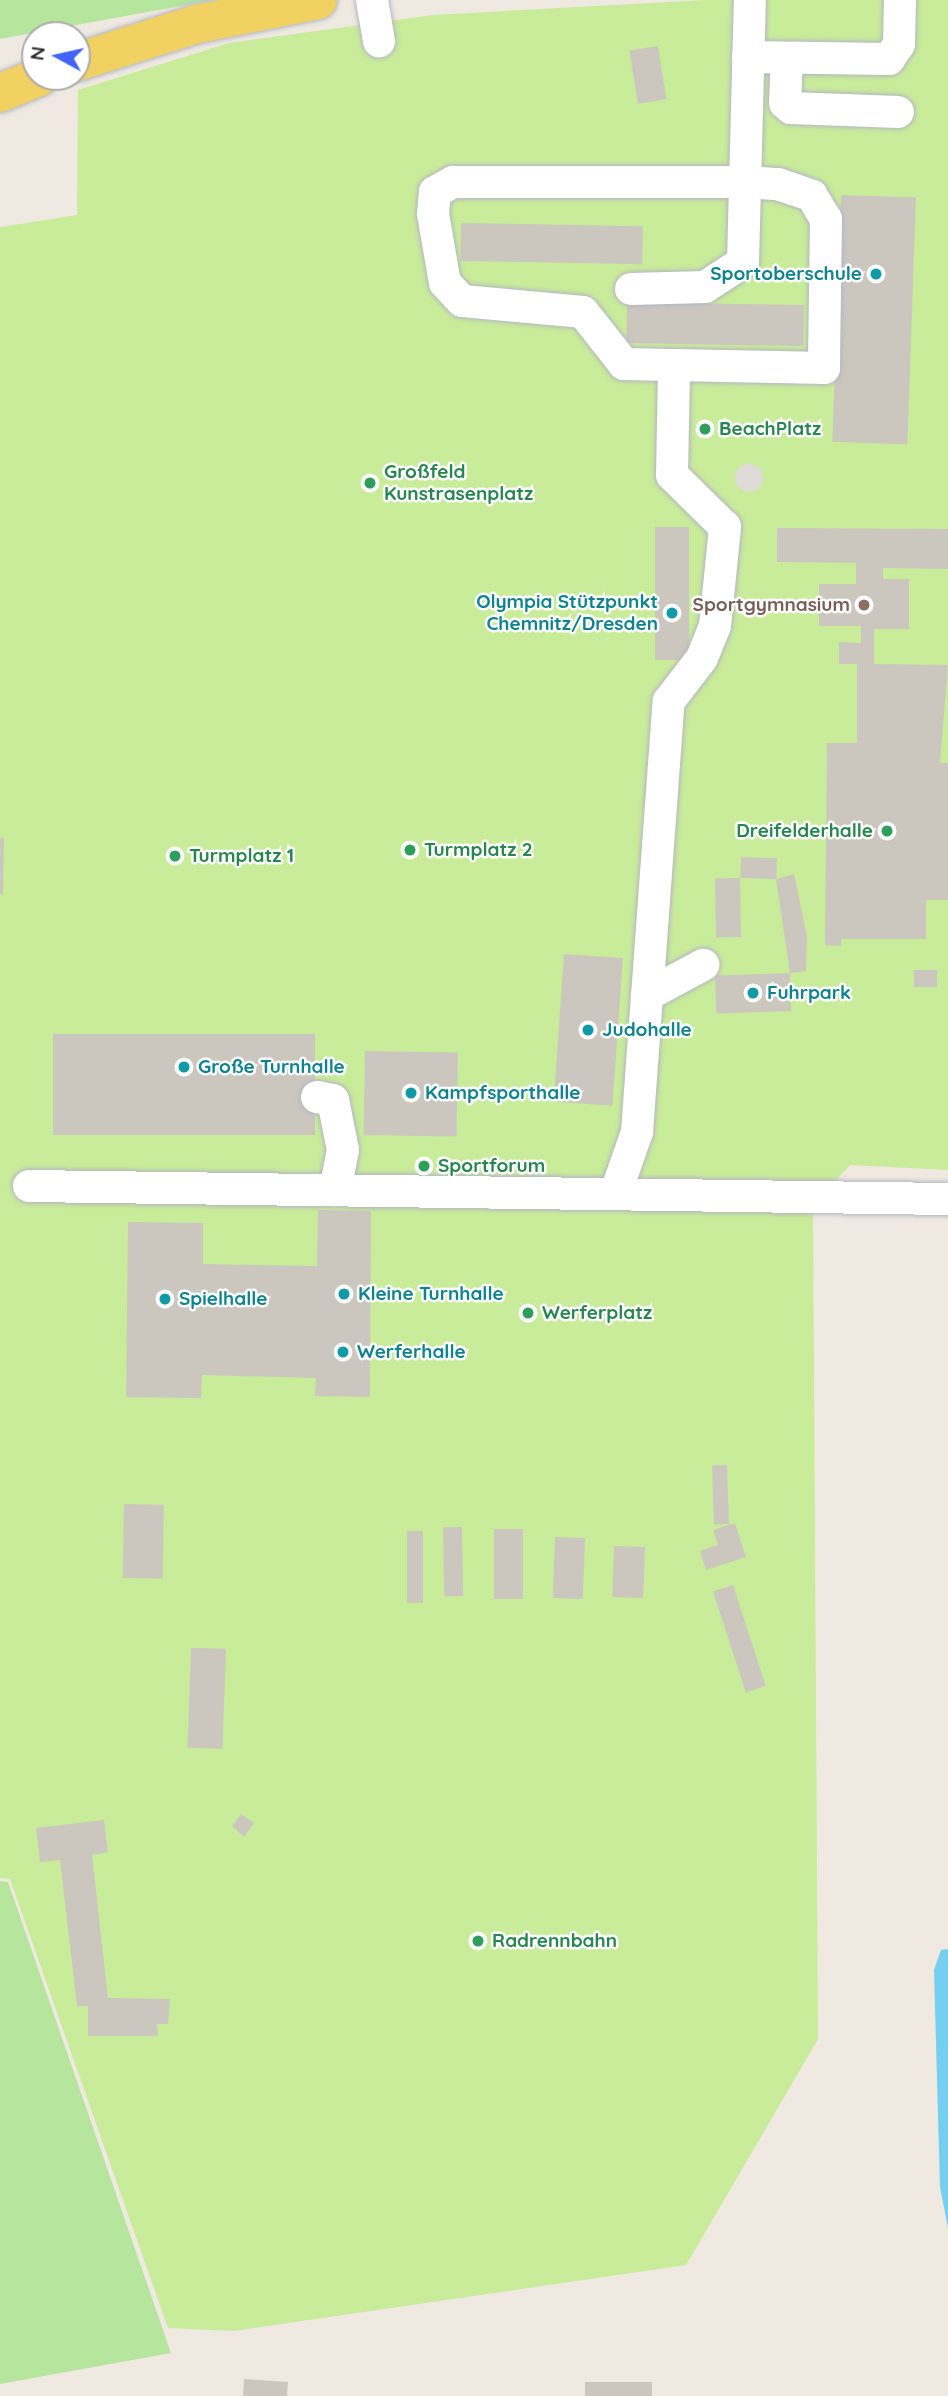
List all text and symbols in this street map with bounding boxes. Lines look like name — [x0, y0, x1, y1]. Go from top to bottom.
north arrow — [21, 21, 91, 91]
text: N — [24, 45, 50, 62]
place label: Sportoberschule — [710, 263, 862, 285]
marker: Sportoberschule — [868, 266, 884, 282]
place label: BeachPlatz — [719, 418, 821, 440]
marker: BeachPlatz — [697, 421, 713, 437]
place label: Großfeld Kunstrasenplatz — [384, 461, 533, 505]
marker: Großfeld Kunstrasenplatz — [362, 475, 378, 491]
place label: Olympia Stützpunkt Chemnitz/Dresden — [476, 591, 658, 635]
place label: Sportgymnasium — [693, 594, 850, 616]
marker: Sportgymnasium — [856, 597, 872, 613]
marker: Olympia Stützpunkt Chemnitz/Dresden — [664, 605, 680, 621]
place label: Dreifelderhalle — [736, 820, 873, 842]
marker: Dreifelderhalle — [879, 823, 895, 839]
place label: Turmplatz 2 — [424, 839, 533, 861]
marker: Turmplatz 2 — [402, 842, 418, 858]
place label: Turmplatz 1 — [189, 845, 294, 867]
marker: Turmplatz 1 — [167, 848, 183, 864]
place label: Fuhrpark — [767, 982, 851, 1004]
marker: Fuhrpark — [745, 985, 761, 1001]
place label: Judohalle — [602, 1019, 692, 1041]
marker: Judohalle — [580, 1022, 596, 1038]
place label: Große Turnhalle — [198, 1056, 345, 1078]
marker: Große Turnhalle — [176, 1059, 192, 1075]
place label: Kampfsporthalle — [425, 1082, 580, 1104]
marker: Kampfsporthalle — [403, 1085, 419, 1101]
place label: Sportforum — [438, 1155, 545, 1177]
marker: Sportforum — [416, 1158, 432, 1174]
place label: Kleine Turnhalle — [358, 1283, 504, 1305]
marker: Kleine Turnhalle — [336, 1286, 352, 1302]
place label: Spielhalle — [179, 1288, 267, 1310]
marker: Spielhalle — [157, 1291, 173, 1307]
place label: Werferplatz — [542, 1302, 652, 1324]
marker: Werferplatz — [520, 1305, 536, 1321]
place label: Werferhalle — [357, 1341, 466, 1363]
marker: Werferhalle — [335, 1344, 351, 1360]
place label: Radrennbahn — [492, 1930, 617, 1952]
marker: Radrennbahn — [470, 1933, 486, 1949]

